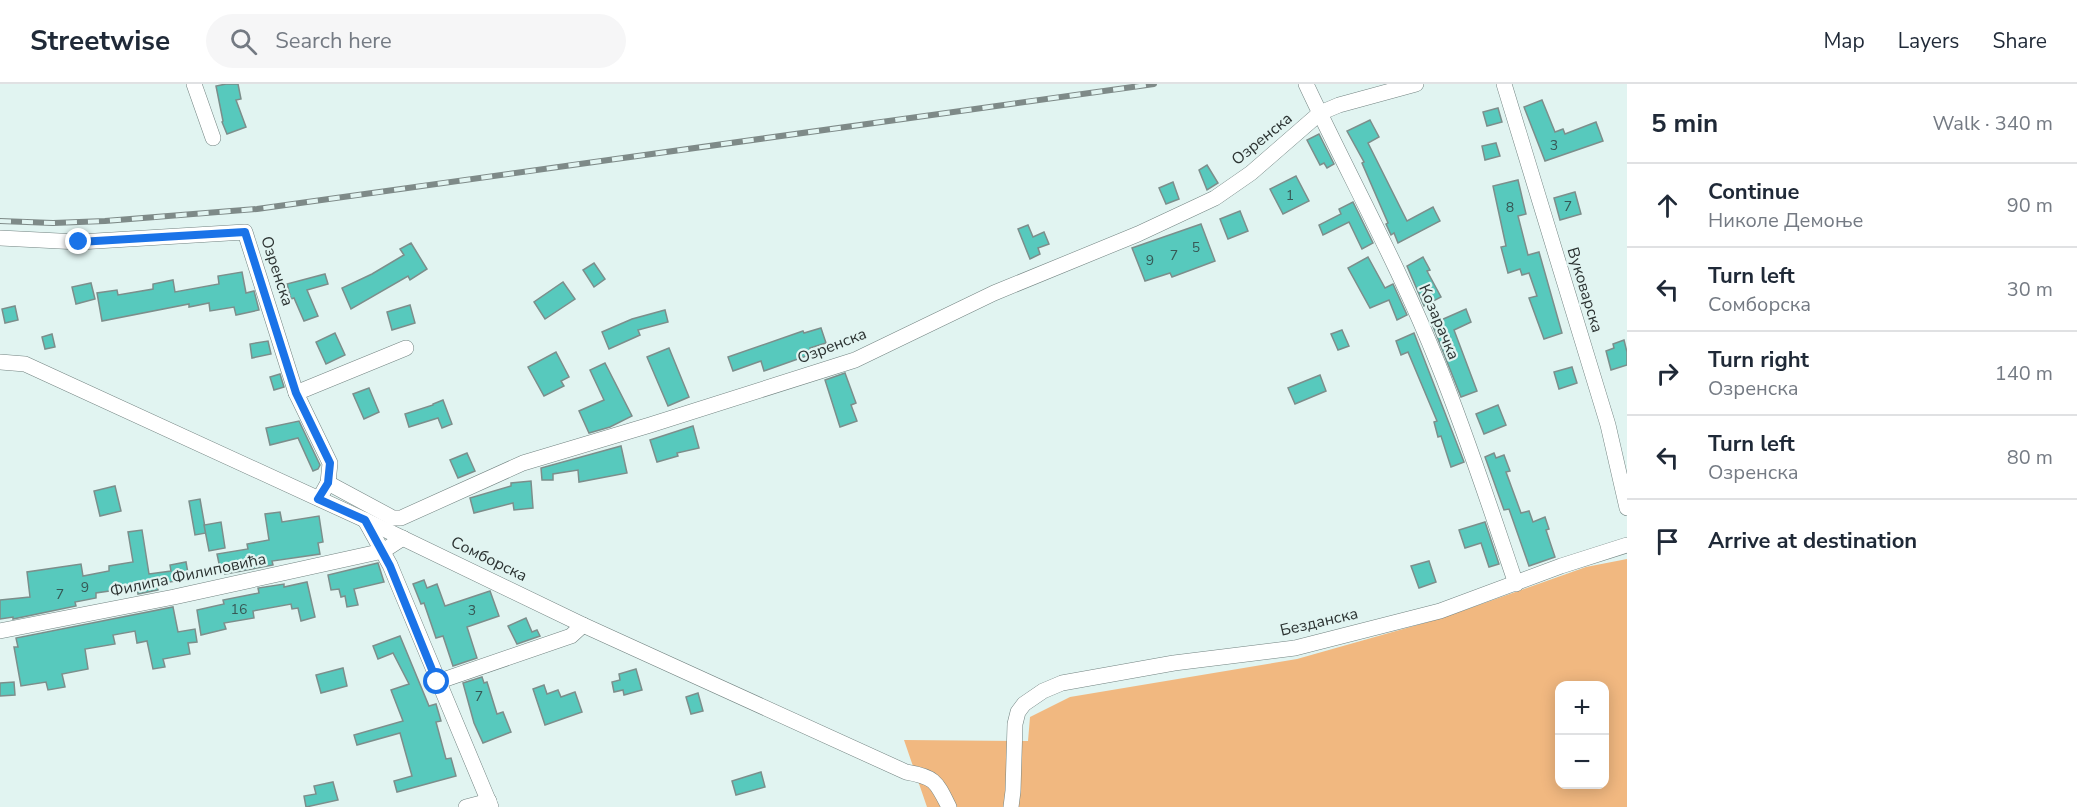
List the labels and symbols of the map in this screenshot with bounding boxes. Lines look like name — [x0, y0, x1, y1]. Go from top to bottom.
street label: Озренска — [1227, 108, 1297, 170]
house number: 3 — [1550, 136, 1558, 155]
house number: 1 — [1286, 186, 1294, 205]
house number: 7 — [1564, 197, 1572, 216]
house number: 8 — [1506, 198, 1514, 217]
route end — [65, 228, 91, 254]
street label: Озренска — [255, 233, 299, 309]
house number: 5 — [1192, 238, 1200, 257]
street label: Вуковарска — [1562, 245, 1608, 335]
house number: 7 — [1170, 246, 1178, 265]
house number: 9 — [1146, 251, 1154, 270]
street label: Козарачка — [1413, 281, 1465, 363]
street label: Озренска — [794, 323, 870, 369]
street label: Сомборска — [447, 531, 531, 587]
street label: Филипа Филиповића — [108, 548, 268, 602]
house number: 9 — [81, 578, 89, 597]
house number: 7 — [56, 585, 64, 604]
house number: 16 — [231, 600, 247, 619]
house number: 3 — [468, 601, 476, 620]
street label: Безданска — [1278, 602, 1360, 642]
route start — [423, 668, 449, 694]
house number: 7 — [475, 687, 483, 706]

